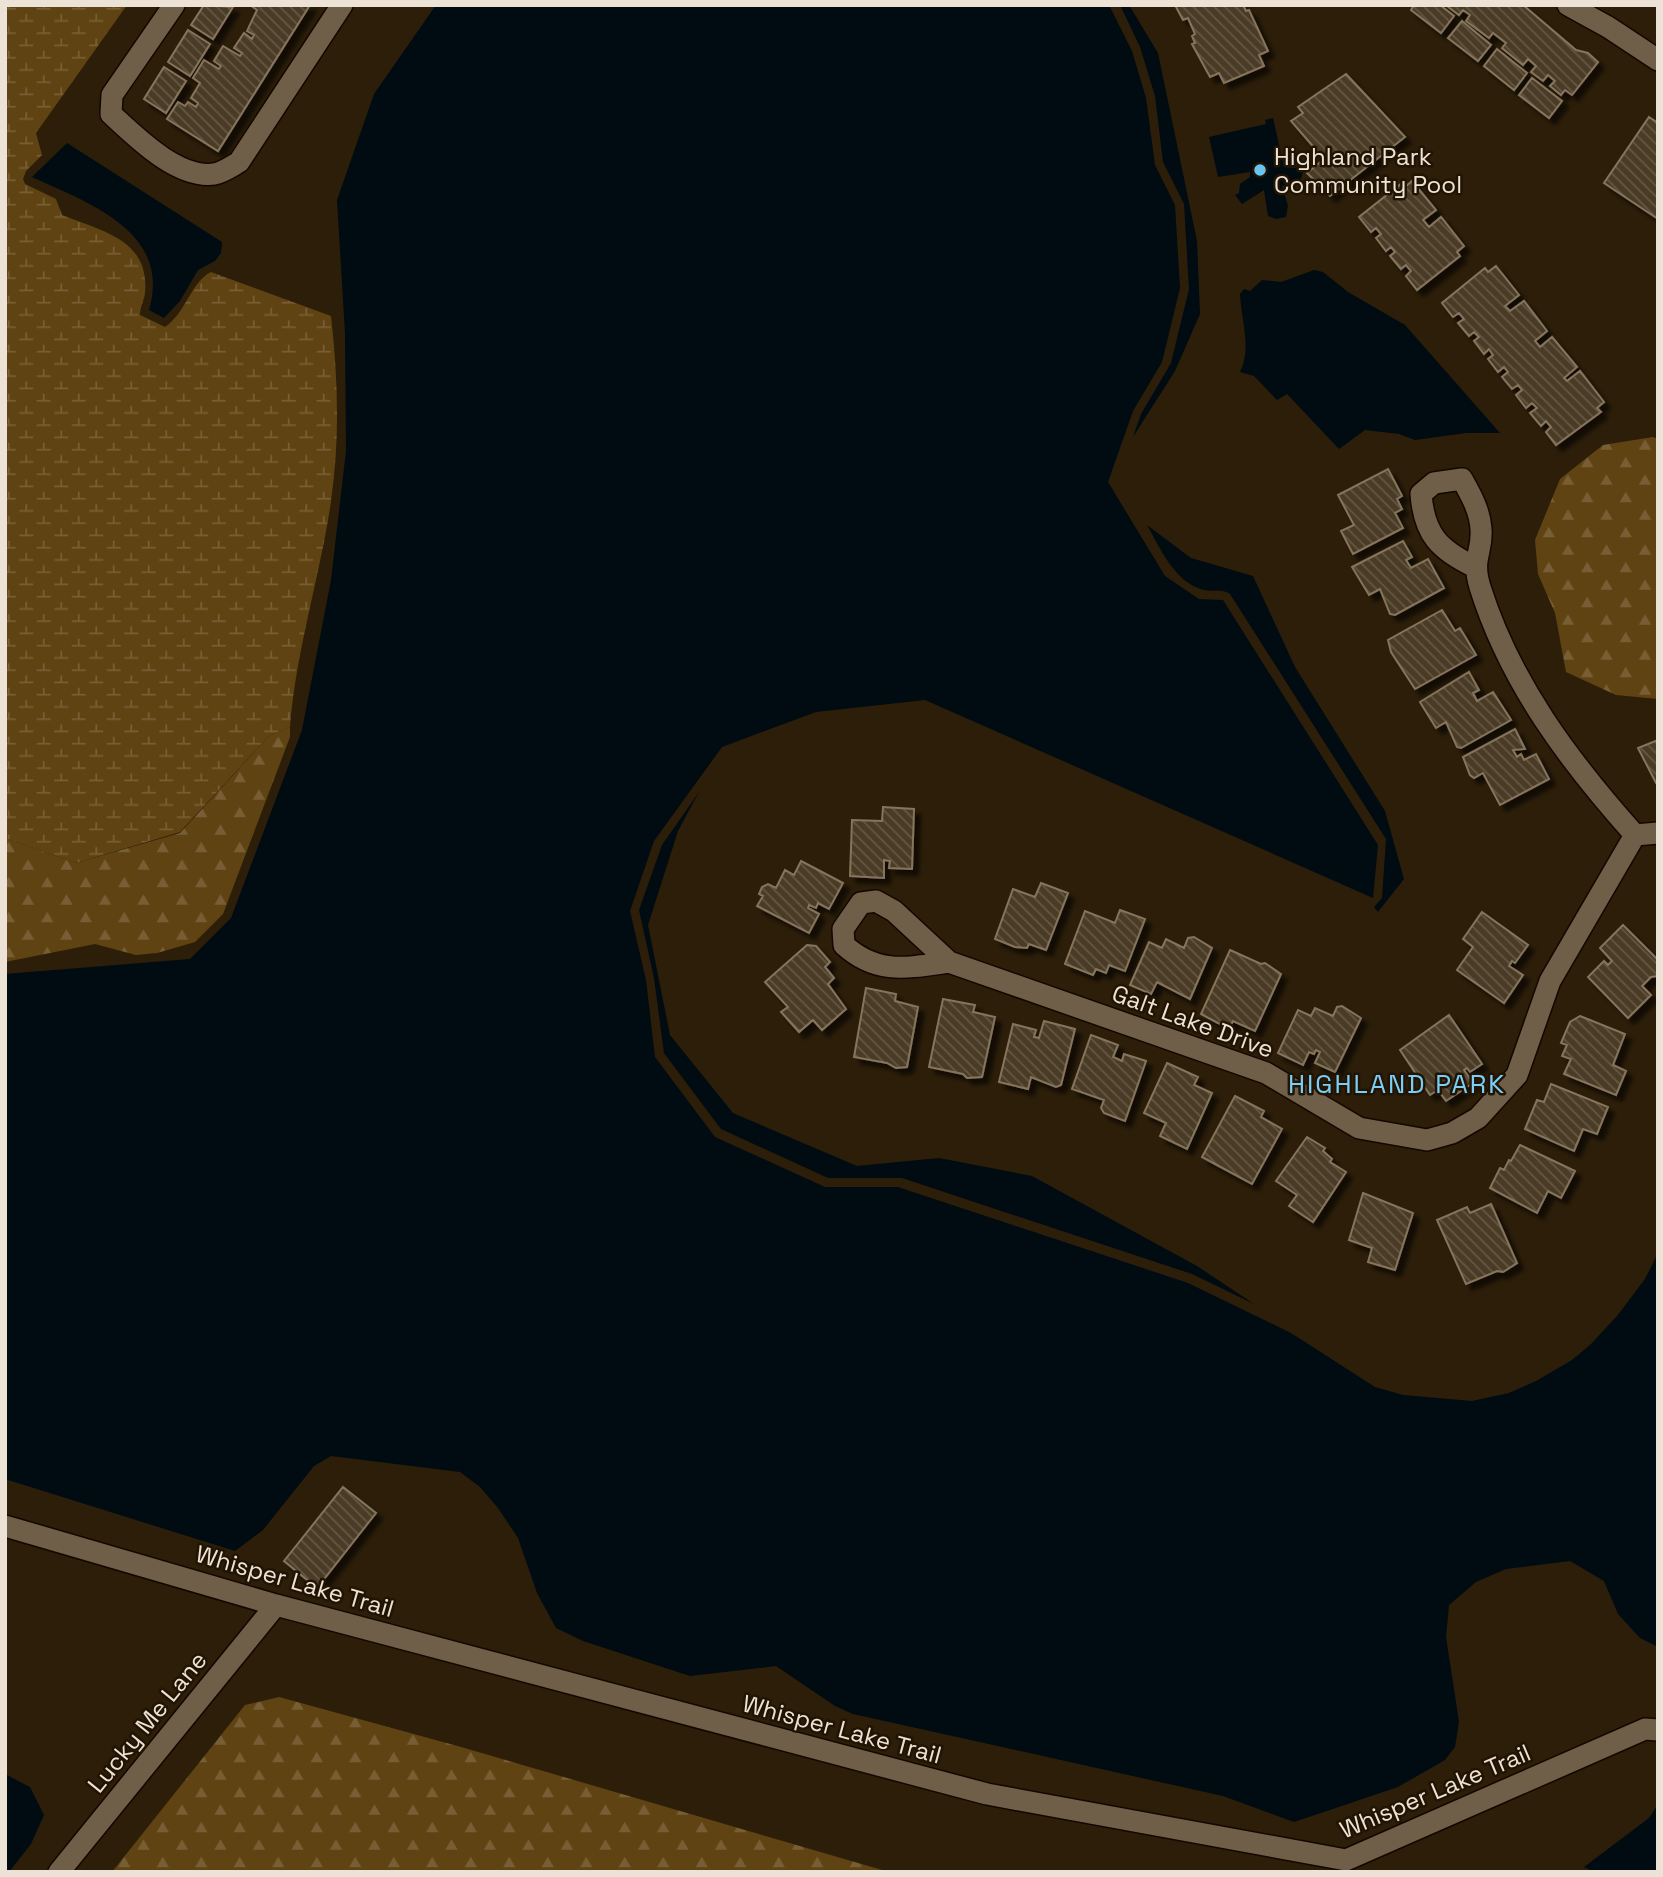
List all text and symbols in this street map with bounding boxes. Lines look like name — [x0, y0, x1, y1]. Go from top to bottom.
place label: Highland Park Community Pool — [1274, 141, 1462, 200]
marker: Highland Park Community Pool — [1252, 162, 1268, 178]
street label: Galt Lake Drive — [1108, 977, 1278, 1065]
district label: HIGHLAND PARK — [1288, 1067, 1506, 1101]
street label: Whisper Lake Trail — [192, 1538, 398, 1624]
street label: Lucky Me Lane — [81, 1645, 213, 1799]
street label: Whisper Lake Trail — [739, 1688, 945, 1770]
street label: Whisper Lake Trail — [1335, 1737, 1535, 1845]

